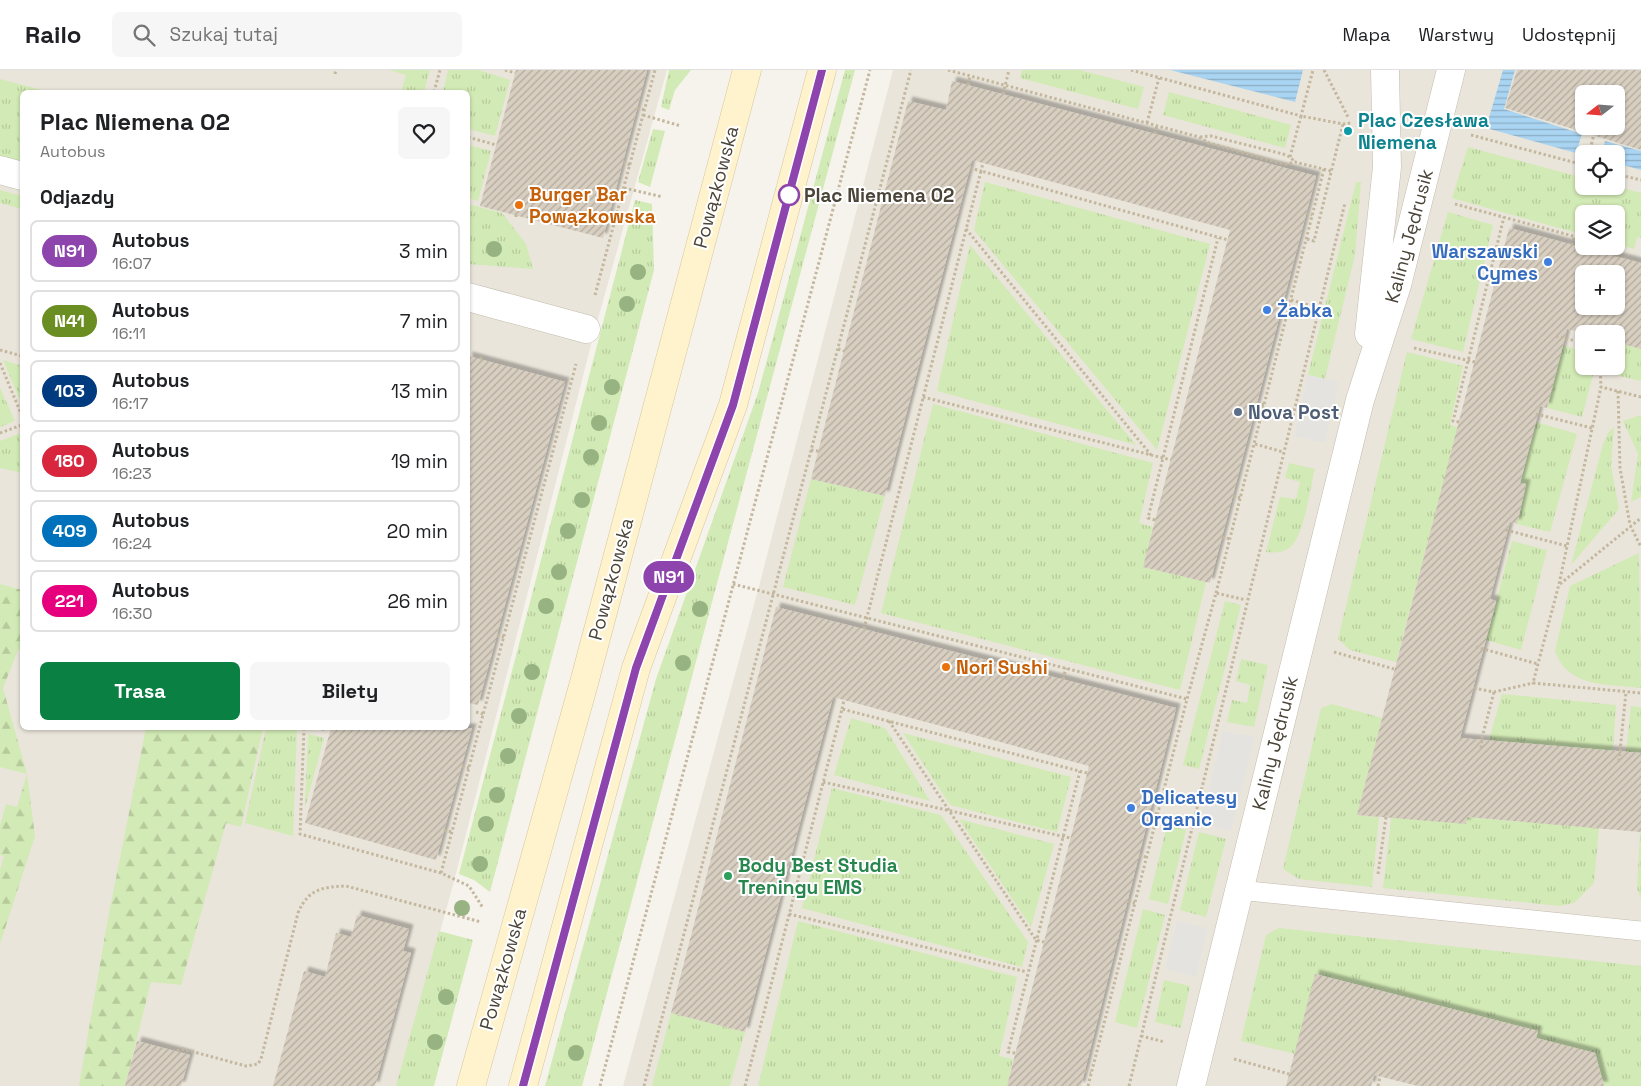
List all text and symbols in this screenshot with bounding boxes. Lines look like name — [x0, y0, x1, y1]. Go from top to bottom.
search box — [112, 12, 462, 57]
text: Railo — [25, 19, 82, 50]
icon: search — [130, 21, 158, 49]
text: Szukaj tutaj — [170, 22, 278, 47]
text: Mapa — [1343, 23, 1390, 46]
text: Warstwy — [1418, 23, 1494, 46]
text: Udostępnij — [1522, 23, 1616, 46]
north arrow — [1575, 85, 1625, 135]
map controls — [1575, 85, 1625, 375]
text: Plac Niemena 02 — [40, 106, 230, 137]
button: heart — [398, 107, 450, 159]
place label: Plac Czesława Niemena — [1358, 108, 1489, 155]
street label: Powązkowska — [688, 123, 744, 251]
marker: Plac Czesława Niemena — [1342, 125, 1354, 137]
text: Autobus — [40, 141, 105, 162]
button: locate — [1575, 145, 1625, 195]
street label: Kaliny Jędrusik — [1379, 166, 1439, 306]
place label: Burger Bar Powązkowska — [529, 182, 656, 229]
place label: Plac Niemena 02 — [804, 183, 954, 208]
marker: Plac Niemena 02 — [778, 184, 800, 206]
text: Odjazdy — [40, 185, 115, 210]
marker: Burger Bar Powązkowska — [513, 199, 525, 211]
button: layers — [1575, 205, 1625, 255]
text: Autobus — [112, 228, 189, 253]
text: N91 — [54, 239, 85, 262]
text: 3 min — [399, 239, 448, 264]
place label: Warszawski Cymes — [1431, 239, 1538, 286]
text: 16:07 — [112, 253, 152, 274]
marker: Warszawski Cymes — [1542, 256, 1554, 268]
button: + — [1575, 265, 1625, 315]
text: Autobus — [112, 298, 189, 323]
place label: Żabka — [1277, 298, 1333, 323]
marker: Żabka — [1261, 304, 1273, 316]
text: N41 — [54, 309, 85, 332]
text: 7 min — [400, 309, 448, 334]
text: 16:11 — [112, 323, 146, 344]
button: − — [1575, 325, 1625, 375]
text: Autobus — [112, 368, 189, 393]
text: 103 — [54, 379, 85, 402]
text: 13 min — [391, 379, 448, 404]
text: 16:17 — [112, 393, 148, 414]
place label: Nova Post — [1248, 400, 1339, 425]
marker: Nova Post — [1232, 406, 1244, 418]
text: Autobus — [112, 438, 189, 463]
text: 180 — [54, 449, 85, 472]
text: 19 min — [391, 449, 448, 474]
text: 16:23 — [112, 463, 152, 484]
text: Autobus — [112, 508, 189, 533]
street label: Powązkowska — [583, 515, 639, 643]
text: 409 — [52, 519, 87, 542]
text: 20 min — [387, 519, 448, 544]
text: 16:24 — [112, 533, 152, 554]
line badge: N91 — [640, 561, 698, 593]
text: N91 — [653, 565, 685, 588]
text: Autobus — [112, 578, 189, 603]
text: 221 — [55, 589, 84, 612]
text: 26 min — [387, 589, 448, 614]
text: 16:30 — [112, 603, 152, 624]
place label: Nori Sushi — [956, 655, 1048, 680]
marker: Nori Sushi — [940, 661, 952, 673]
button: Trasa — [40, 662, 240, 720]
button: Bilety — [250, 662, 450, 720]
street label: Kaliny Jędrusik — [1246, 673, 1304, 813]
place label: Delicatesy Organic — [1141, 785, 1237, 832]
marker: Delicatesy Organic — [1125, 802, 1137, 814]
place label: Body Best Studia Treningu EMS — [738, 853, 898, 900]
marker: Body Best Studia Treningu EMS — [722, 870, 734, 882]
street label: Powązkowska — [474, 905, 532, 1033]

